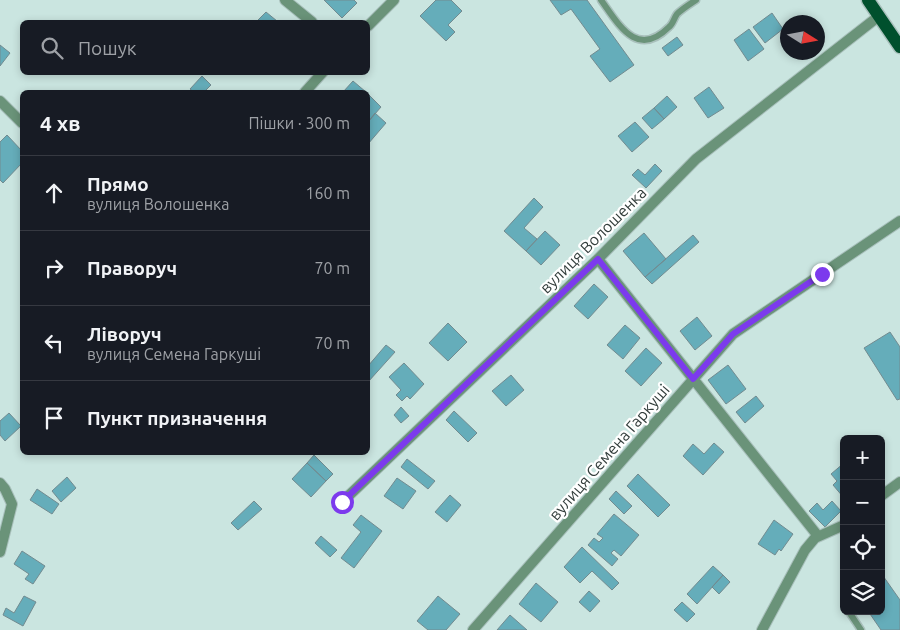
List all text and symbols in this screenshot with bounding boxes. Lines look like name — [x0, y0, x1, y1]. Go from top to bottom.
north arrow — [780, 15, 825, 60]
search box — [20, 20, 370, 75]
icon: search — [38, 34, 66, 62]
text: Пошук — [78, 37, 137, 59]
text: 4 хв — [40, 111, 81, 135]
text: Пішки · 300 m — [249, 114, 350, 132]
text: Прямо — [87, 173, 149, 195]
icon: ahead — [40, 179, 68, 207]
street label: вулиця Волошенка — [536, 183, 650, 297]
text: 160 m — [305, 184, 350, 202]
text: вулиця Волошенка — [87, 195, 230, 213]
icon: right — [40, 254, 68, 282]
text: Праворуч — [87, 257, 177, 279]
text: 70 m — [314, 259, 350, 277]
route end — [811, 263, 834, 286]
text: Ліворуч — [87, 323, 161, 345]
icon: left — [40, 329, 68, 357]
text: 70 m — [314, 334, 350, 352]
text: вулиця Семена Гаркуші — [87, 345, 261, 363]
street label: вулиця Семена Гаркуші — [545, 380, 673, 524]
icon: arrive — [40, 404, 68, 432]
text: Пункт призначення — [87, 407, 267, 429]
map controls — [840, 435, 885, 615]
button: + — [840, 435, 885, 480]
button: − — [840, 480, 885, 525]
route start — [331, 491, 354, 514]
button: locate — [840, 525, 885, 570]
button: layers — [840, 570, 885, 615]

